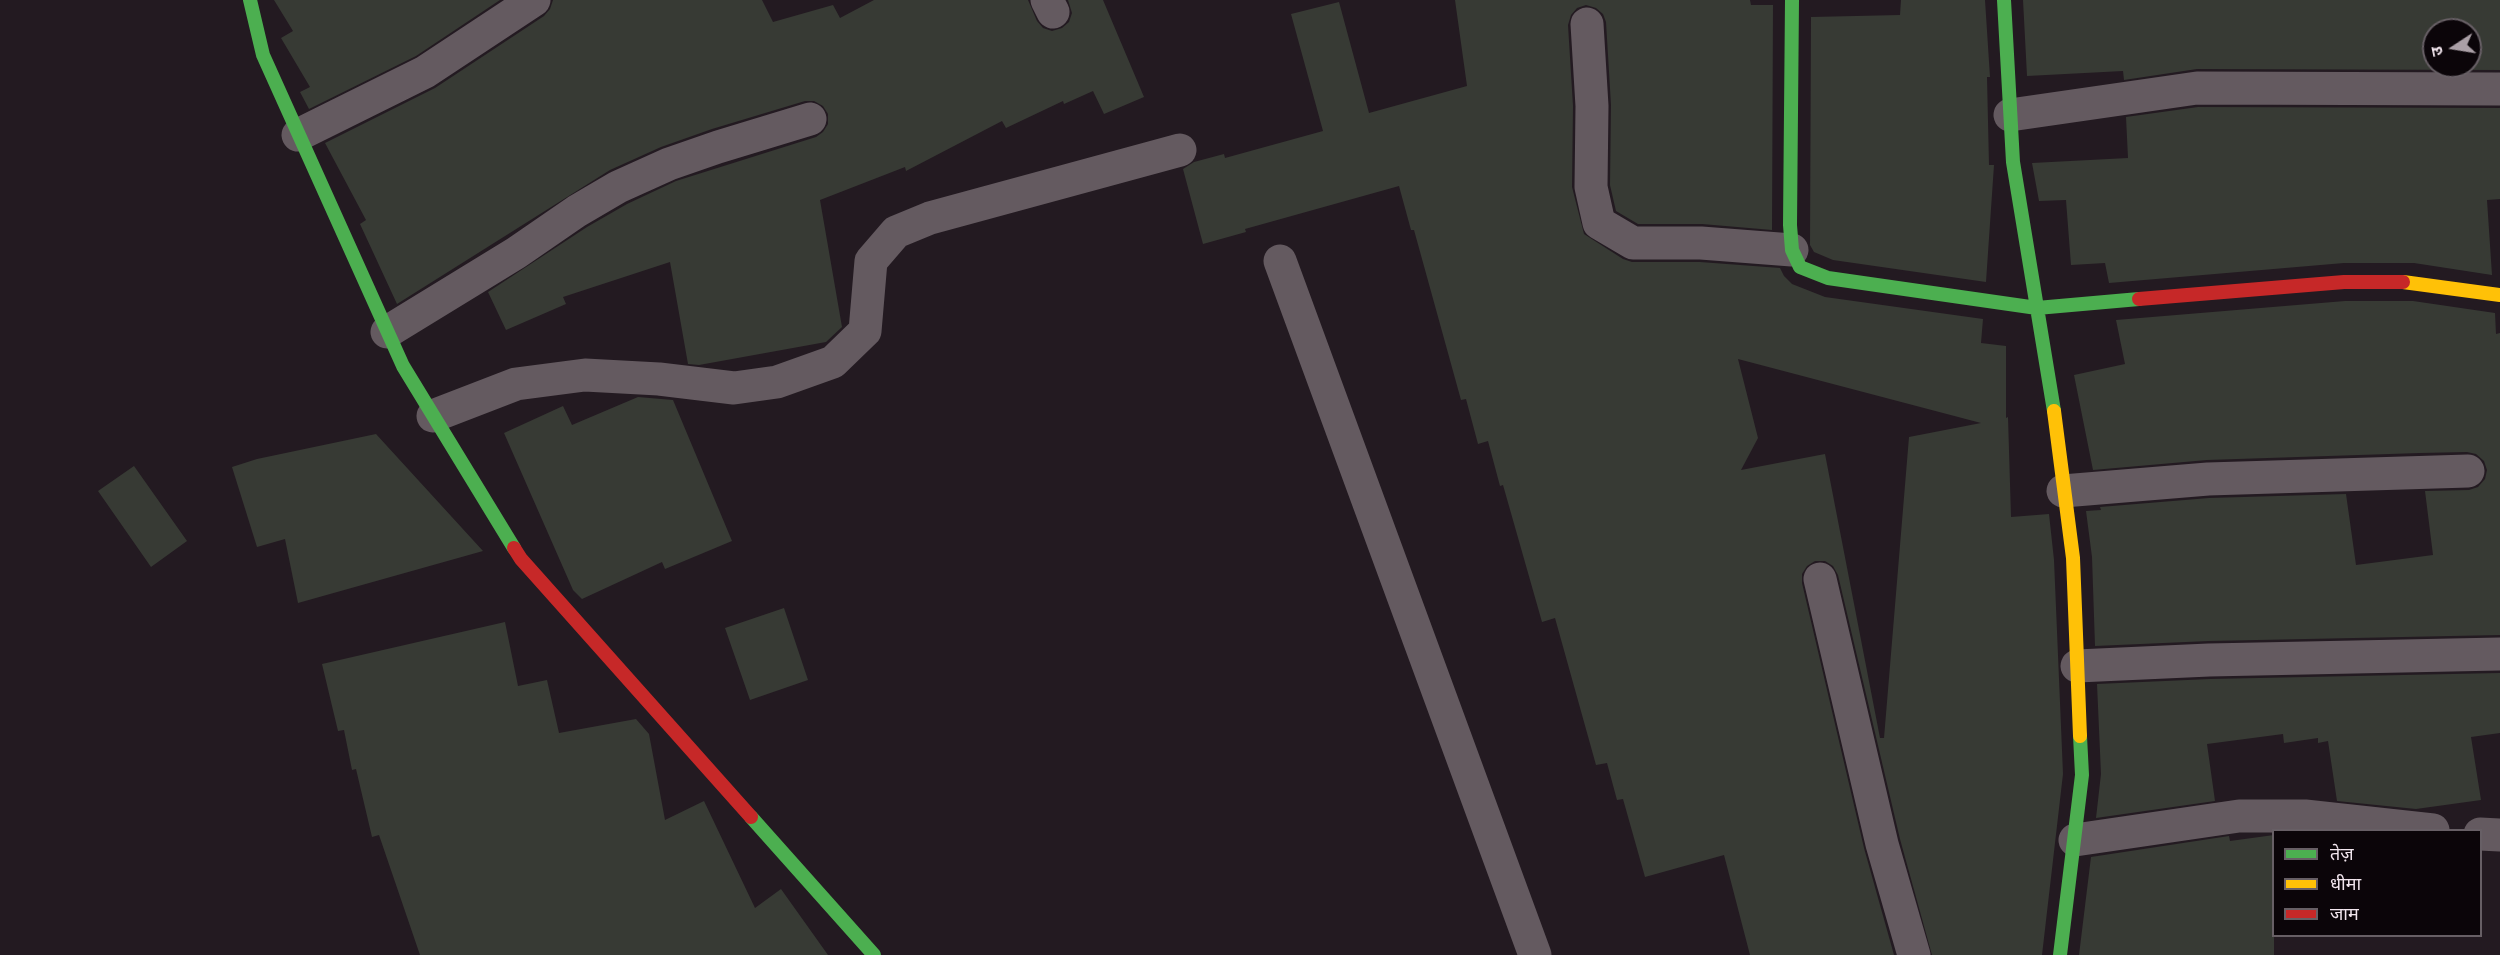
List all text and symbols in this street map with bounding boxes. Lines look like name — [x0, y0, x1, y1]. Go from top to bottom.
north arrow — [2422, 18, 2482, 78]
text: उ — [2426, 45, 2447, 58]
legend — [2272, 829, 2482, 937]
text: तेज़ — [2330, 842, 2354, 865]
text: धीमा — [2330, 872, 2361, 895]
text: जाम — [2330, 902, 2359, 925]

